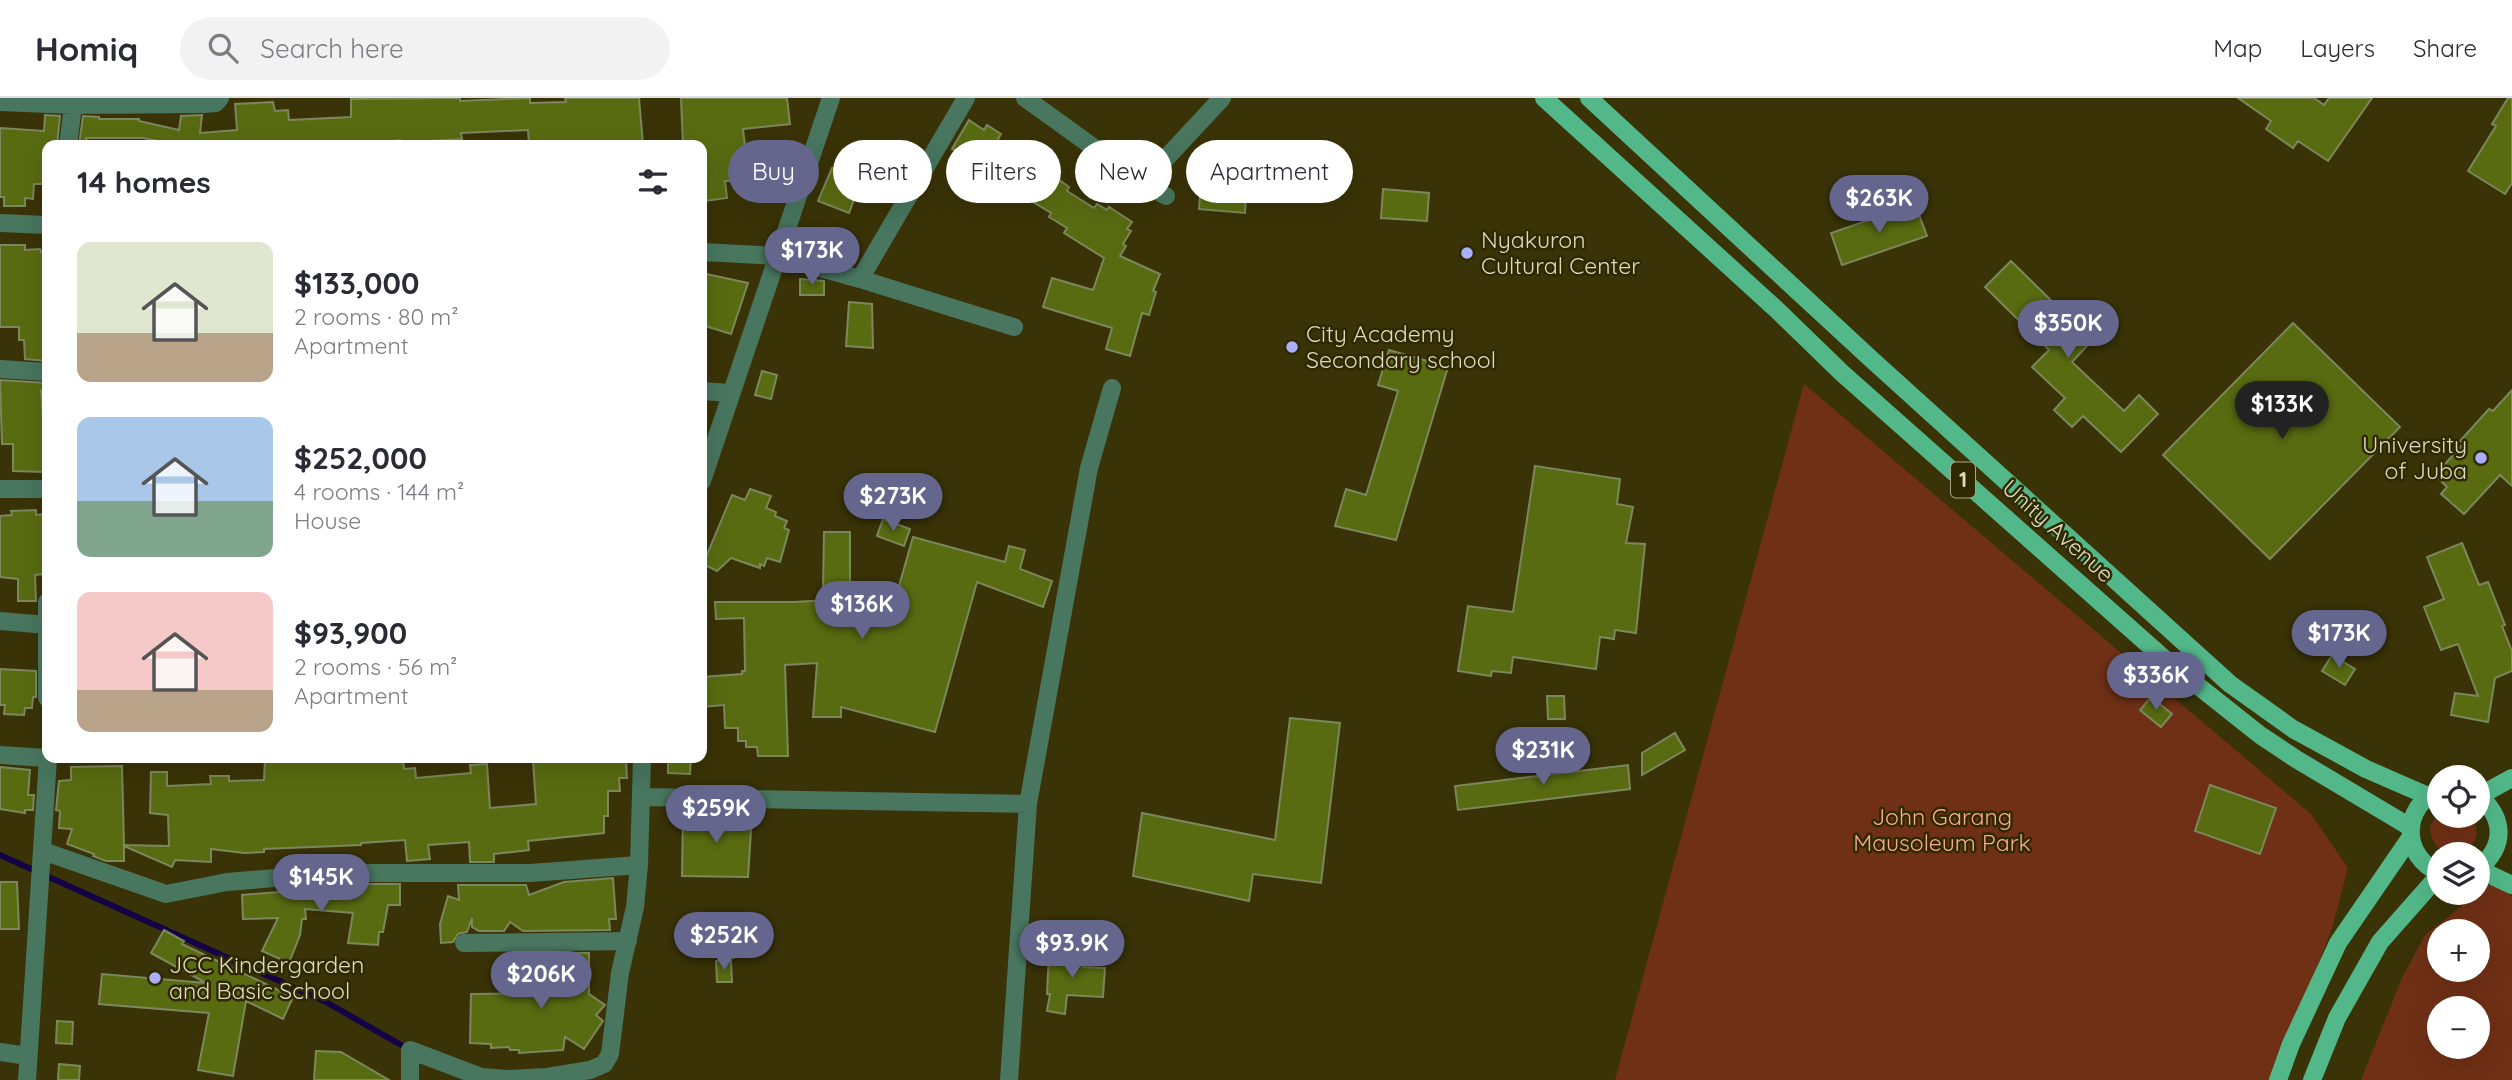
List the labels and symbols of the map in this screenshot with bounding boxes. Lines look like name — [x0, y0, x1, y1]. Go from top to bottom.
pin: $263K — [1830, 176, 1928, 235]
place label: Nyakuron Cultural Center — [1481, 225, 1640, 280]
pin: $173K — [763, 228, 861, 287]
marker: Nyakuron Cultural Center — [1459, 245, 1475, 261]
pin: $350K — [2019, 300, 2117, 360]
place label: City Academy Secondary school — [1306, 319, 1496, 374]
marker: City Academy Secondary school — [1284, 339, 1300, 355]
pin: $133K — [2233, 382, 2331, 441]
place label: University of Juba — [2362, 430, 2467, 485]
marker: University of Juba — [2473, 450, 2489, 466]
road number: 1 — [1951, 462, 1975, 498]
street label: Unity Avenue — [1996, 473, 2120, 588]
pin: $273K — [844, 474, 942, 533]
pin: $136K — [813, 582, 911, 641]
pin: $173K — [2290, 610, 2388, 670]
pin: $336K — [2107, 652, 2205, 712]
pin: $231K — [1494, 728, 1592, 787]
pin: $259K — [667, 786, 765, 845]
park label: John Garang Mausoleum Park — [1853, 802, 2031, 857]
pin: $145K — [272, 854, 370, 914]
pin: $252K — [675, 912, 773, 972]
pin: $93.9K — [1015, 920, 1129, 980]
place label: JCC Kindergarden and Basic School — [169, 950, 364, 1005]
pin: $206K — [492, 951, 590, 1011]
marker: JCC Kindergarden and Basic School — [147, 970, 163, 986]

